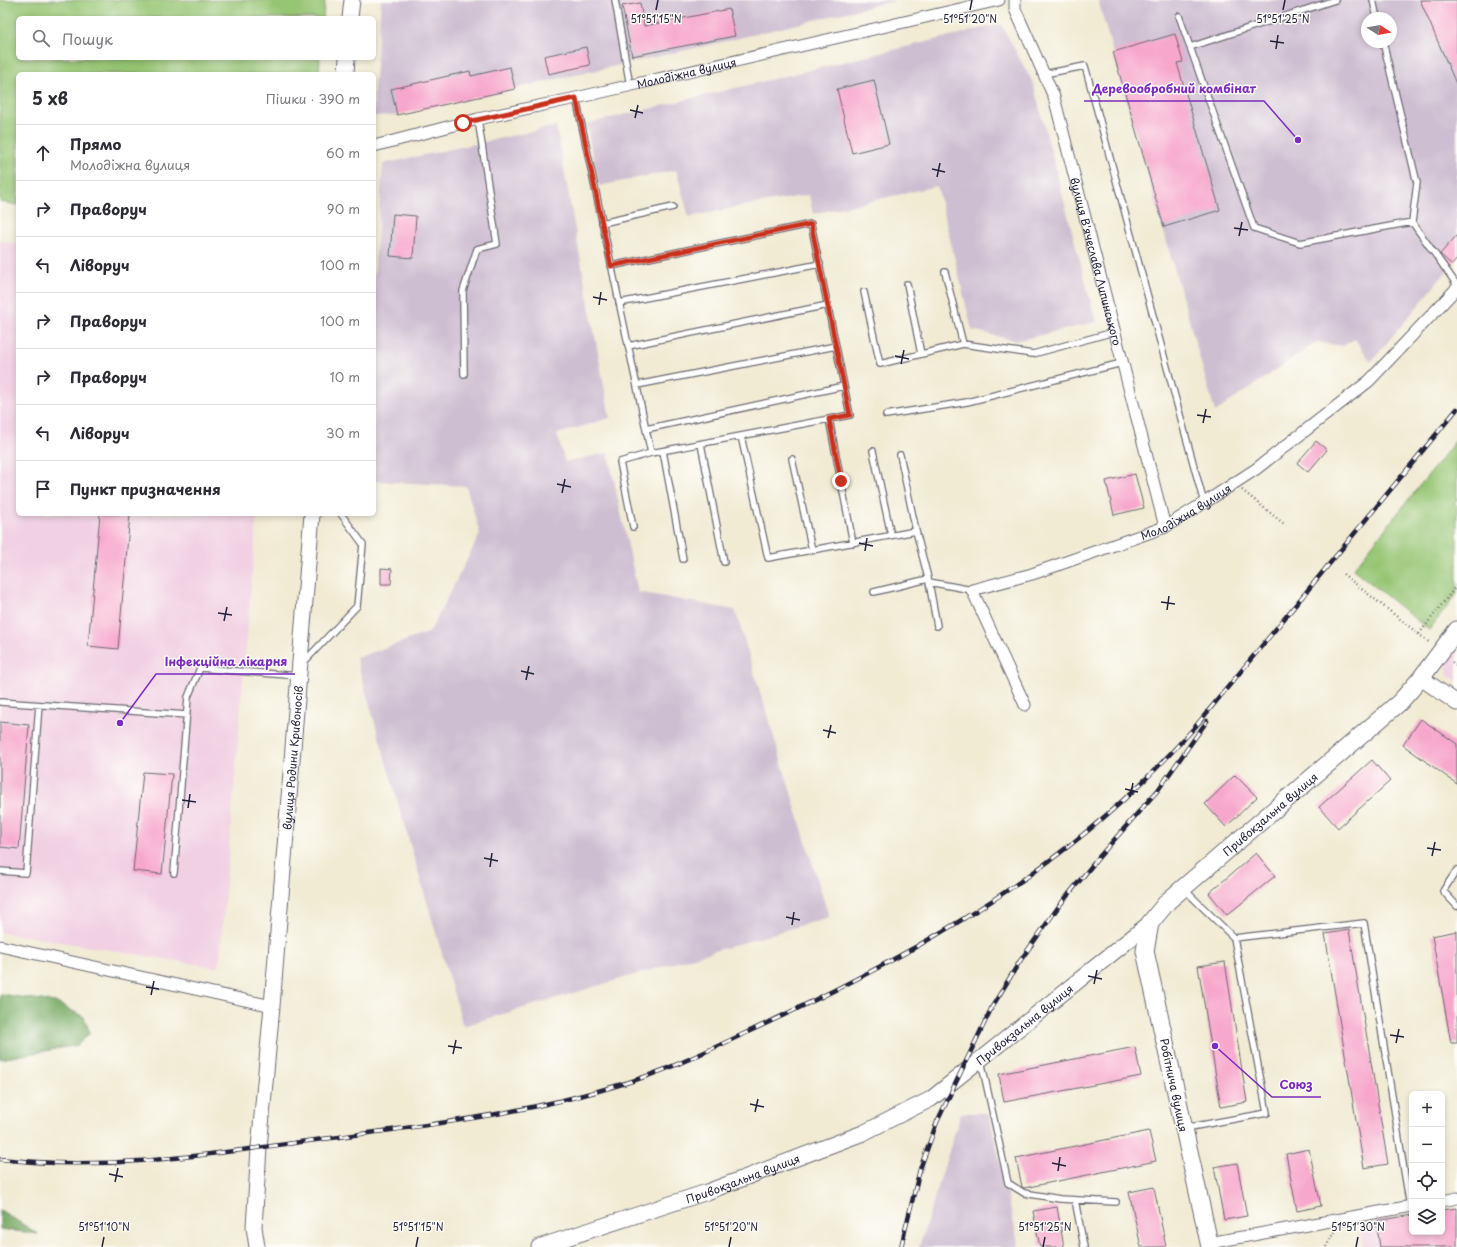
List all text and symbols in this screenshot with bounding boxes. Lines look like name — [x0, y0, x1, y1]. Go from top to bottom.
text: 51°51'15"N — [631, 11, 682, 26]
text: 51°51'20"N — [943, 11, 997, 26]
text: 51°51'25"N — [1256, 11, 1310, 26]
north arrow — [1361, 12, 1397, 48]
search box — [16, 16, 376, 60]
icon: search — [30, 27, 52, 49]
text: Пошук — [62, 27, 113, 50]
street label: Молодіжна вулиця — [635, 53, 738, 92]
callout: Деревообробний комбінат — [1084, 77, 1264, 101]
text: Деревообробний комбінат — [1091, 79, 1257, 97]
text: 5 хв — [32, 85, 68, 111]
text: Пішки · 390 m — [266, 89, 360, 108]
route start — [454, 114, 472, 132]
text: Прямо — [70, 132, 121, 155]
icon: ahead — [32, 142, 54, 164]
text: 60 m — [326, 143, 360, 162]
text: Молодіжна вулиця — [70, 155, 190, 174]
street label: вулиця В'ячеслава Липинського — [1067, 175, 1126, 347]
text: Праворуч — [70, 197, 147, 220]
icon: right — [32, 198, 54, 220]
text: 90 m — [327, 199, 360, 218]
text: Ліворуч — [70, 253, 130, 276]
icon: left — [32, 254, 54, 276]
text: 100 m — [320, 255, 360, 274]
text: Праворуч — [70, 309, 147, 332]
icon: right — [32, 310, 54, 332]
text: 100 m — [320, 311, 360, 330]
text: Праворуч — [70, 365, 147, 388]
icon: right — [32, 366, 54, 388]
text: 10 m — [330, 367, 360, 386]
text: Ліворуч — [70, 421, 130, 444]
icon: left — [32, 422, 54, 444]
text: 30 m — [326, 423, 360, 442]
route end — [832, 472, 850, 490]
text: Пункт призначення — [70, 477, 221, 500]
icon: arrive — [32, 478, 54, 500]
street label: Молодіжна вулиця — [1138, 479, 1234, 544]
callout: Інфекційна лікарня — [156, 650, 295, 674]
text: Інфекційна лікарня — [165, 652, 288, 670]
street label: вулиця Родини Кривоносів — [278, 685, 307, 831]
street label: Привокзальна вулиця — [1219, 768, 1321, 859]
street label: Привокзальна вулиця — [972, 980, 1076, 1069]
street label: Робітнича вулиця — [1156, 1037, 1192, 1133]
callout: Союз — [1272, 1073, 1321, 1097]
text: Союз — [1280, 1075, 1312, 1093]
map controls — [1409, 1091, 1445, 1235]
button: + — [1409, 1091, 1445, 1127]
button: − — [1409, 1127, 1445, 1163]
street label: Привокзальна вулиця — [683, 1149, 802, 1207]
button: locate — [1409, 1163, 1445, 1199]
button: layers — [1409, 1199, 1445, 1235]
text: 51°51'10"N — [78, 1219, 130, 1234]
text: 51°51'15"N — [393, 1219, 444, 1234]
text: 51°51'20"N — [704, 1219, 758, 1234]
text: 51°51'25"N — [1018, 1219, 1072, 1234]
text: 51°51'30"N — [1331, 1219, 1385, 1234]

